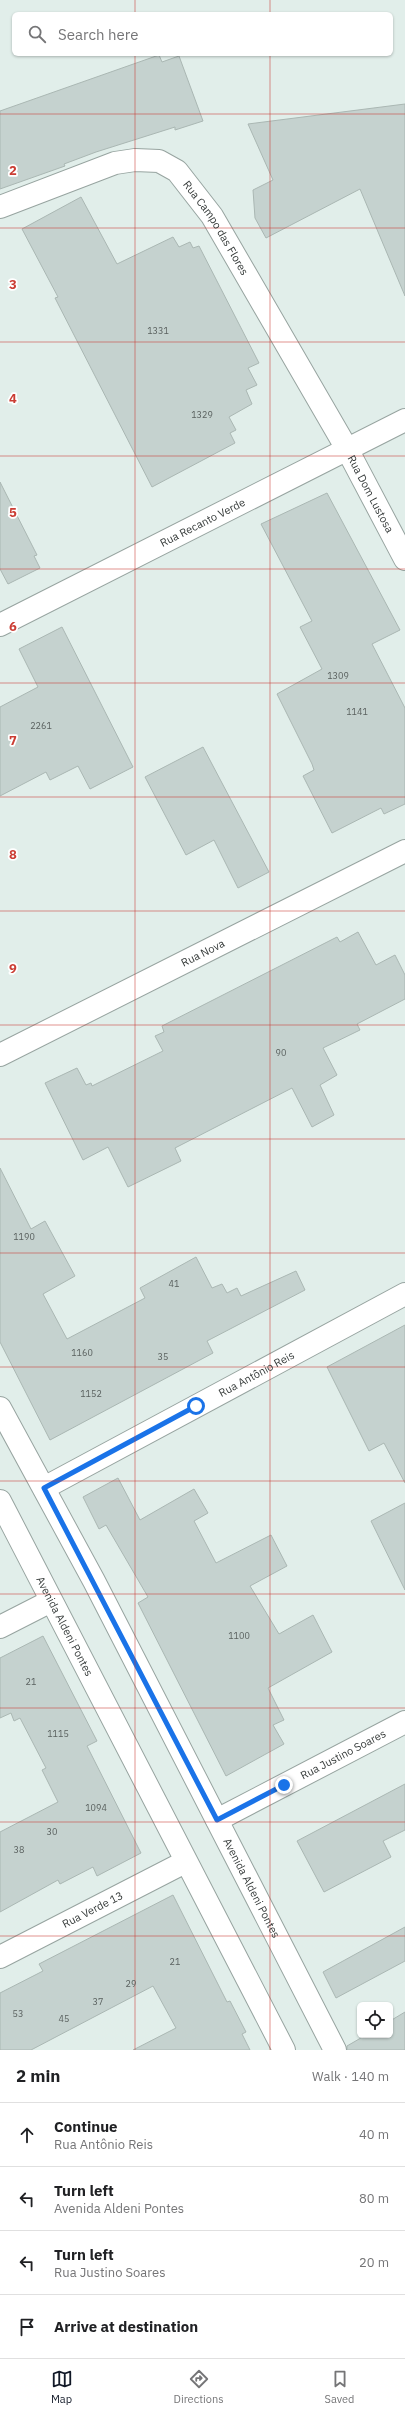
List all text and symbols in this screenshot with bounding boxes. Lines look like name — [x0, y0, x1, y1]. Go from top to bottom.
search box — [12, 12, 393, 56]
icon: search — [26, 23, 48, 45]
text: Search here — [58, 25, 138, 44]
text: 2 — [9, 162, 17, 179]
street label: Rua Campo das Flores — [180, 178, 252, 278]
text: 3 — [9, 276, 17, 293]
house number: 1331 — [147, 325, 169, 336]
text: 4 — [9, 390, 17, 407]
house number: 1329 — [191, 409, 213, 420]
street label: Rua Dom Lustosa — [344, 453, 397, 535]
street label: Rua Recanto Verde — [158, 495, 248, 550]
text: 5 — [9, 504, 17, 521]
text: 6 — [9, 618, 17, 635]
house number: 1309 — [327, 670, 349, 681]
house number: 1141 — [346, 706, 368, 717]
house number: 2261 — [30, 720, 52, 731]
text: 7 — [9, 732, 17, 749]
text: 8 — [9, 846, 17, 863]
street label: Rua Nova — [179, 936, 227, 970]
text: 9 — [9, 960, 17, 977]
house number: 90 — [276, 1047, 286, 1058]
house number: 1190 — [13, 1231, 35, 1242]
house number: 41 — [169, 1278, 179, 1289]
house number: 1160 — [71, 1347, 93, 1358]
street label: Rua Antônio Reis — [216, 1348, 297, 1400]
house number: 35 — [158, 1351, 168, 1362]
house number: 1152 — [80, 1388, 102, 1399]
route start — [187, 1397, 205, 1415]
street label: Avenida Aldeni Pontes — [33, 1574, 96, 1678]
house number: 1100 — [228, 1630, 250, 1641]
house number: 21 — [26, 1676, 36, 1687]
street label: Rua Justino Soares — [298, 1726, 388, 1782]
house number: 1115 — [47, 1728, 69, 1739]
route end — [275, 1776, 293, 1794]
house number: 1094 — [85, 1802, 107, 1813]
house number: 30 — [47, 1826, 57, 1837]
street label: Avenida Aldeni Pontes — [220, 1836, 283, 1940]
house number: 38 — [14, 1844, 24, 1855]
street label: Rua Verde 13 — [60, 1888, 125, 1931]
house number: 21 — [170, 1956, 180, 1967]
house number: 29 — [126, 1978, 136, 1989]
house number: 37 — [93, 1996, 103, 2007]
map controls — [357, 2002, 393, 2038]
button: locate — [357, 2002, 393, 2038]
house number: 53 — [13, 2008, 23, 2019]
house number: 45 — [59, 2013, 69, 2024]
text: 2 min — [16, 2065, 60, 2087]
text: Walk · 140 m — [312, 2068, 389, 2085]
text: Continue — [54, 2117, 118, 2136]
icon: ahead — [16, 2124, 38, 2146]
text: 40 m — [359, 2126, 389, 2143]
text: Rua Antônio Reis — [54, 2136, 153, 2153]
text: Turn left — [54, 2181, 114, 2200]
icon: left — [16, 2188, 38, 2210]
text: 80 m — [359, 2190, 389, 2207]
text: Avenida Aldeni Pontes — [54, 2200, 184, 2217]
text: Turn left — [54, 2245, 114, 2264]
icon: left — [16, 2252, 38, 2274]
text: 20 m — [359, 2254, 389, 2271]
text: Rua Justino Soares — [54, 2264, 165, 2281]
icon: arrive — [16, 2316, 38, 2338]
text: Arrive at destination — [54, 2317, 198, 2336]
tab: Map — [51, 2368, 73, 2406]
tab: Directions — [174, 2368, 224, 2406]
tab: Saved — [325, 2368, 354, 2406]

